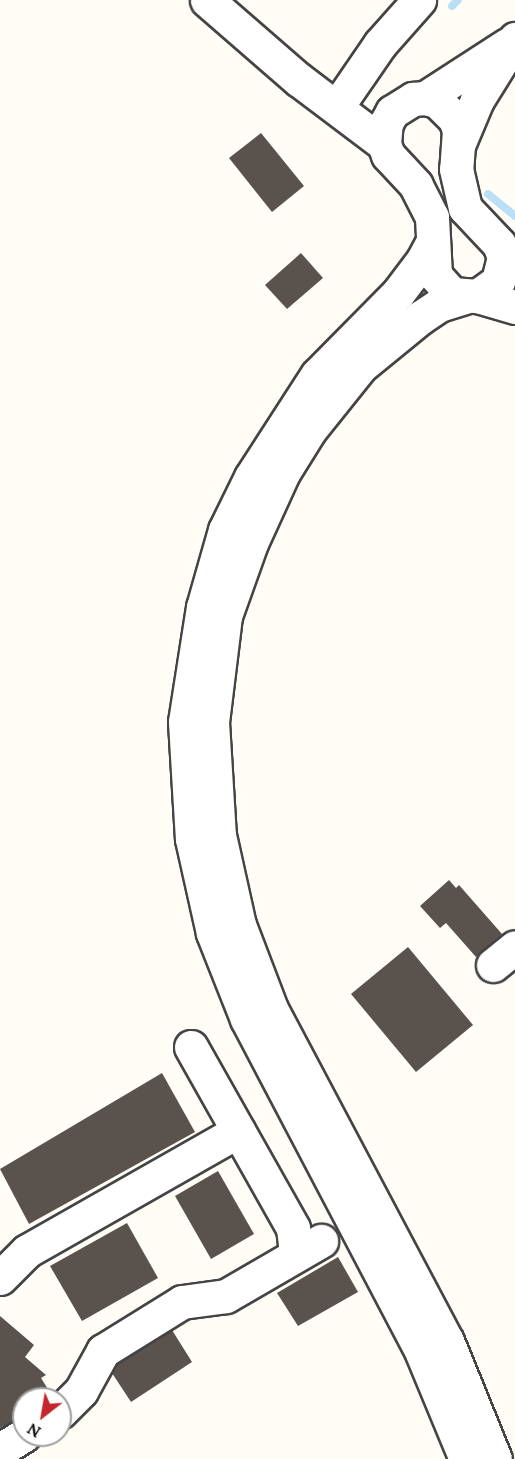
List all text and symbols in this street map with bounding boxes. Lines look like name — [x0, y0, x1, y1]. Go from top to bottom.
north arrow — [12, 1387, 72, 1447]
text: N — [23, 1419, 44, 1442]

